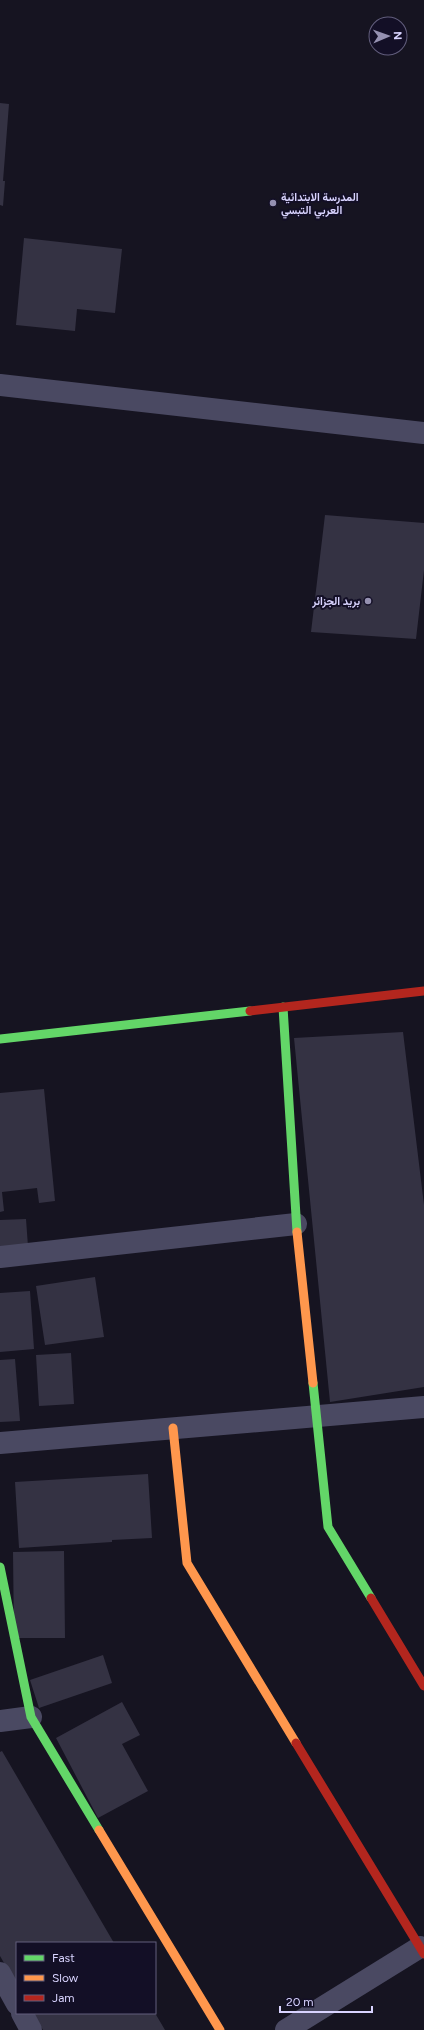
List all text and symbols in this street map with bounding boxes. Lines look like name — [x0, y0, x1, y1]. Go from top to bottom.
north arrow — [368, 16, 408, 56]
text: N — [391, 31, 404, 40]
place label: المدرسة الابتدائية العربي التبسي — [281, 191, 359, 219]
marker: المدرسة الابتدائية العربي التبسي — [268, 198, 278, 208]
place label: بريد الجزائر — [311, 595, 360, 608]
marker: بريد الجزائر — [363, 596, 373, 606]
legend — [16, 1942, 156, 2014]
text: Fast — [52, 1951, 75, 1965]
text: Slow — [52, 1971, 79, 1985]
scale bar — [280, 1988, 372, 2014]
text: Jam — [52, 1991, 75, 2005]
text: 20 m — [286, 1995, 314, 2009]

